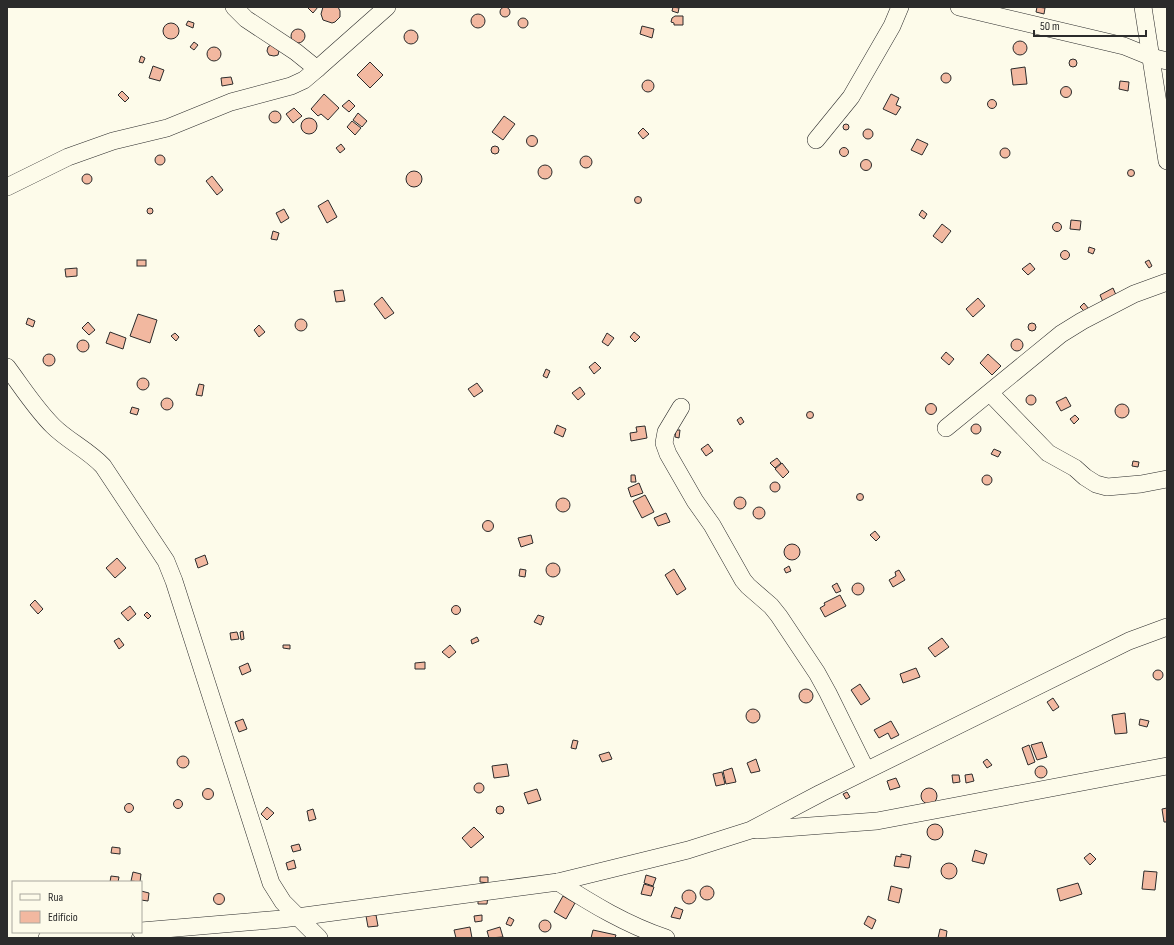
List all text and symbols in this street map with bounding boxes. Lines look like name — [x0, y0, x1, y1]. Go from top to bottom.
scale bar — [1034, 12, 1146, 38]
text: 50 m — [1040, 19, 1060, 34]
legend — [12, 881, 142, 933]
text: Rua — [48, 890, 64, 905]
text: Edifício — [48, 910, 78, 925]

